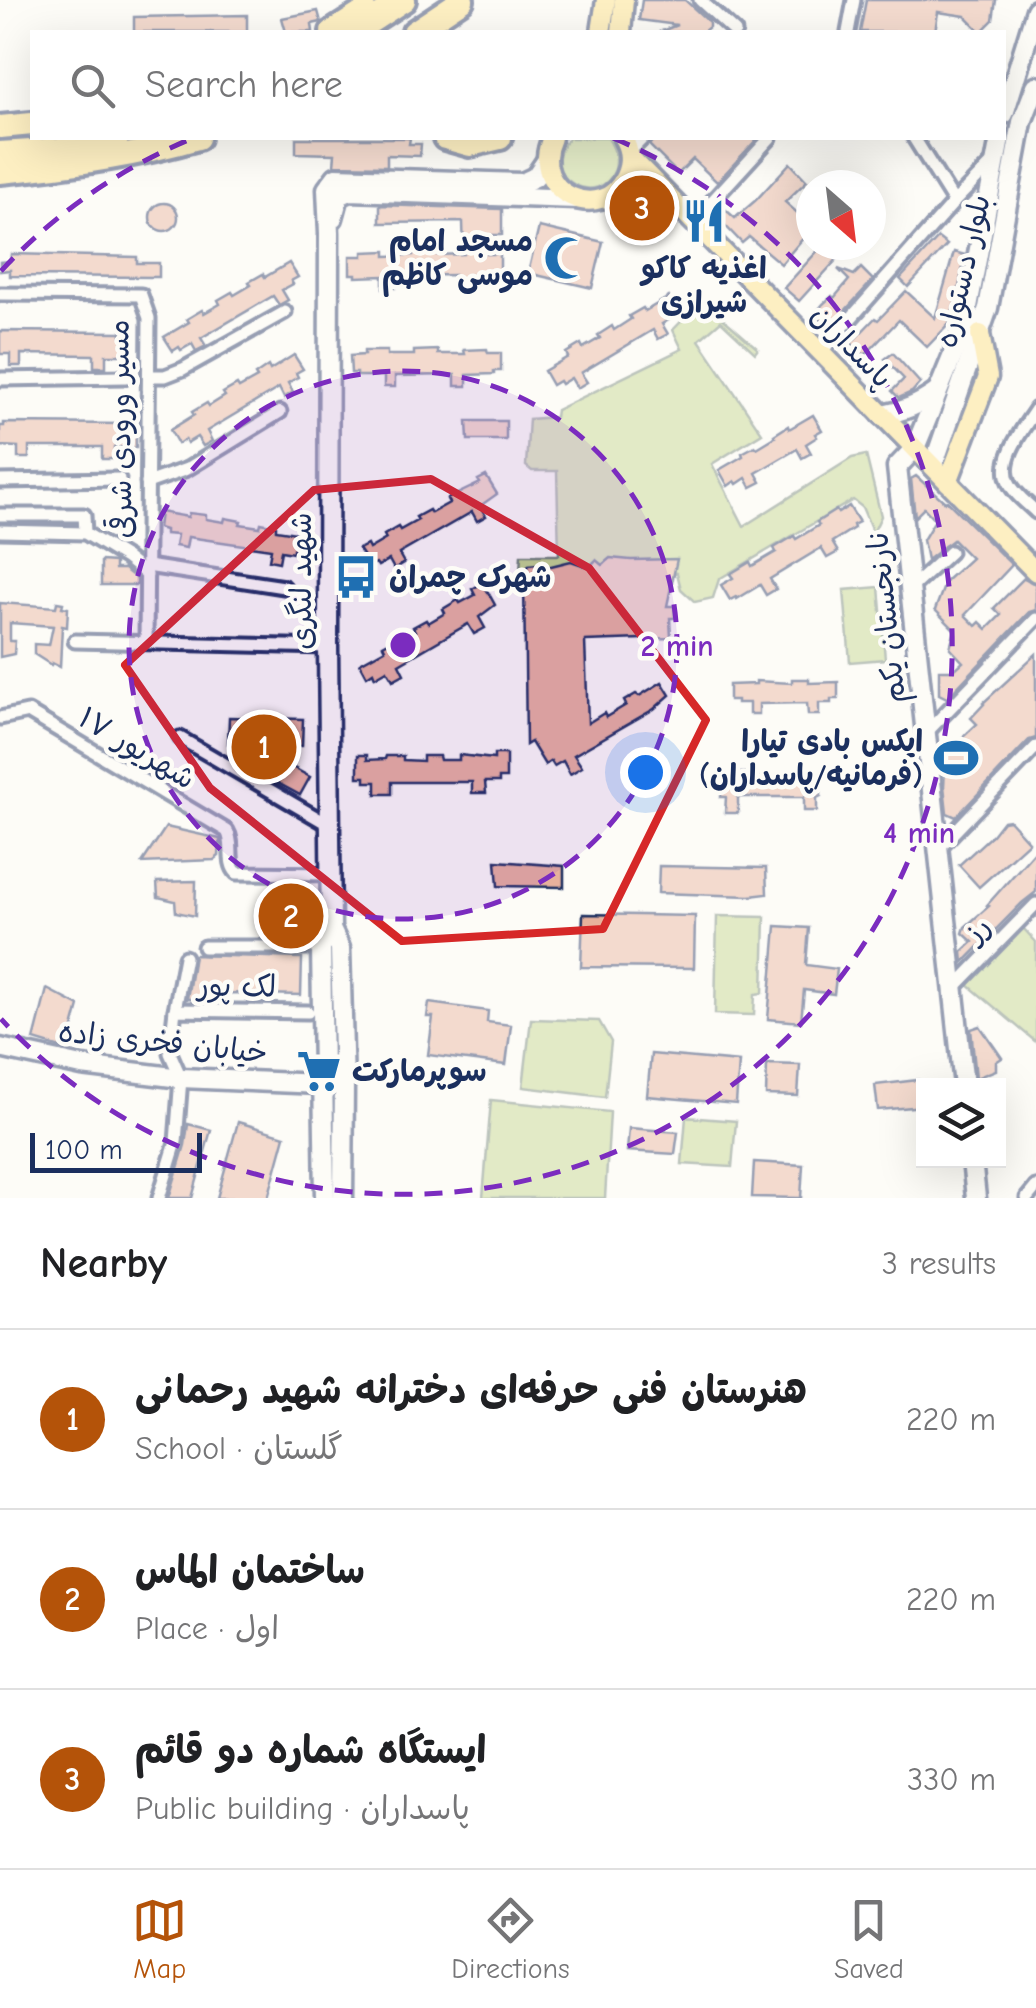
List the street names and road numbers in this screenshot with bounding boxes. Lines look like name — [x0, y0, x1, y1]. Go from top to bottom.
street label: بلوار دستواره — [929, 191, 999, 351]
street label: پاسداران — [803, 297, 900, 396]
street label: مسیر ورودی شرقی — [100, 319, 141, 539]
street label: شهید لنگری — [284, 512, 319, 650]
street label: نارنجستان یکم — [860, 528, 917, 705]
street label: ۱۷ شهریور — [72, 700, 201, 797]
street label: رز — [955, 909, 998, 952]
street label: لک پور — [194, 968, 277, 1006]
street label: خیابان فخری زاده — [57, 1014, 269, 1071]

